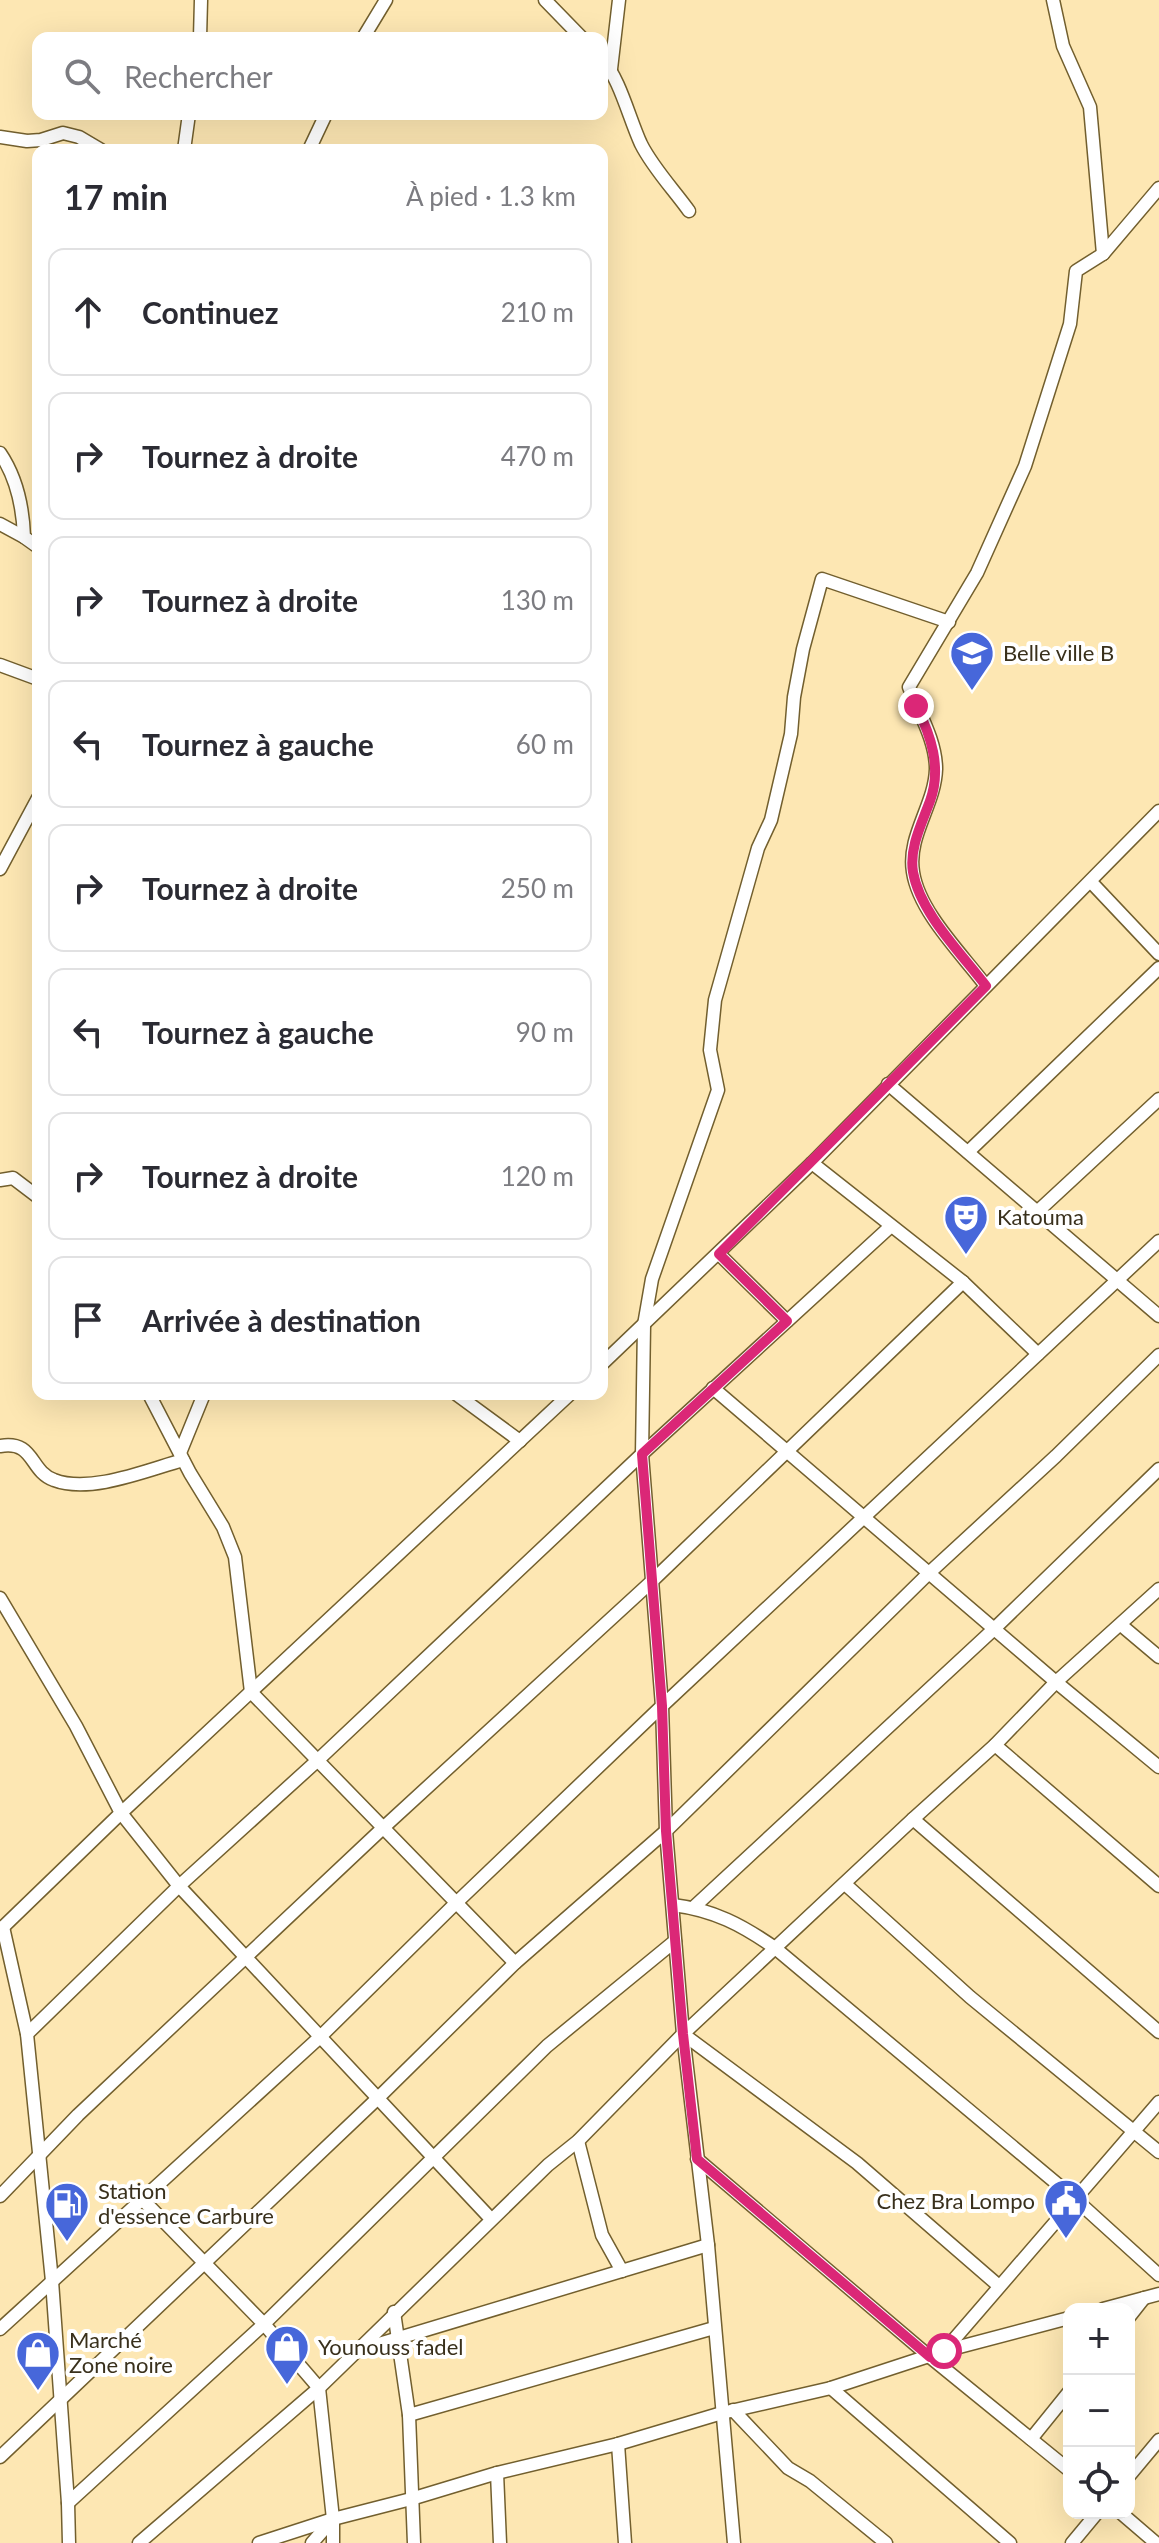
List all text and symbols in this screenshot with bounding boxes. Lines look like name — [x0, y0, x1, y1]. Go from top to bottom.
search box — [32, 32, 608, 120]
icon: search — [60, 54, 104, 98]
text: Rechercher — [124, 58, 273, 94]
text: 17 min — [64, 176, 168, 217]
text: À pied · 1.3 km — [406, 180, 576, 212]
icon: ahead — [66, 290, 110, 334]
text: Continuez — [142, 294, 278, 330]
text: 210 m — [501, 296, 574, 328]
icon: right — [66, 434, 110, 478]
text: Tournez à droite — [142, 438, 358, 474]
text: 470 m — [501, 440, 574, 472]
icon: right — [66, 578, 110, 622]
text: Tournez à droite — [142, 582, 358, 618]
text: 130 m — [501, 584, 574, 616]
school or university icon: Belle ville B — [948, 629, 996, 692]
place label: Belle ville B — [1003, 639, 1114, 666]
route end — [898, 688, 934, 724]
icon: left — [66, 722, 110, 766]
text: Tournez à gauche — [142, 726, 374, 762]
text: 60 m — [516, 728, 574, 760]
icon: right — [66, 866, 110, 910]
text: Tournez à droite — [142, 870, 358, 906]
text: 250 m — [501, 872, 574, 904]
icon: left — [66, 1010, 110, 1054]
text: Tournez à gauche — [142, 1014, 374, 1050]
text: 90 m — [516, 1016, 574, 1048]
icon: right — [66, 1154, 110, 1198]
text: Tournez à droite — [142, 1158, 358, 1194]
text: 120 m — [501, 1160, 574, 1192]
theatre icon: Katouma — [942, 1193, 990, 1256]
place label: Katouma — [997, 1203, 1084, 1230]
icon: arrive — [66, 1298, 110, 1342]
text: Arrivée à destination — [142, 1302, 421, 1338]
place label: Station d'essence Carbure — [98, 2177, 274, 2229]
public building icon: Chez Bra Lompo — [1042, 2177, 1090, 2240]
fuel station icon: Station d'essence Carbure — [43, 2180, 91, 2243]
place label: Chez Bra Lompo — [877, 2187, 1035, 2214]
map controls — [1063, 2303, 1135, 2519]
button: + — [1063, 2303, 1135, 2375]
shop icon: Younouss fadel — [263, 2323, 311, 2386]
place label: Marché Zone noire — [69, 2326, 173, 2378]
shop icon: Marché Zone noire — [14, 2329, 62, 2392]
place label: Younouss fadel — [318, 2333, 463, 2360]
route start — [926, 2333, 962, 2369]
button: − — [1063, 2375, 1135, 2447]
button: locate — [1063, 2447, 1135, 2519]

